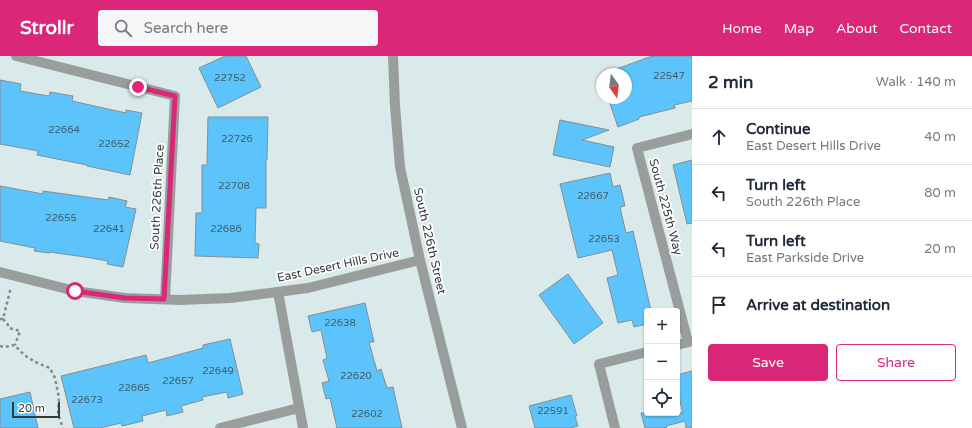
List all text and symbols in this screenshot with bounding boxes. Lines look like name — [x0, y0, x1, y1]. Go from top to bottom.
search box — [98, 10, 378, 46]
text: Strollr — [20, 17, 74, 39]
icon: search — [112, 17, 134, 39]
text: Search here — [144, 19, 228, 37]
text: Home — [722, 20, 762, 37]
text: Map — [784, 20, 814, 37]
text: About — [836, 20, 878, 37]
text: Contact — [900, 20, 952, 37]
north arrow — [596, 68, 632, 104]
house number: 22547 — [653, 70, 685, 82]
house number: 22752 — [214, 72, 246, 84]
text: 2 min — [708, 72, 753, 93]
text: Walk · 140 m — [876, 74, 956, 90]
route end — [129, 78, 147, 96]
text: Continue — [746, 120, 810, 138]
house number: 22664 — [48, 124, 80, 136]
icon: ahead — [708, 126, 730, 148]
text: 40 m — [924, 129, 956, 145]
house number: 22726 — [221, 133, 253, 145]
house number: 22652 — [98, 138, 130, 150]
text: East Desert Hills Drive — [746, 138, 881, 154]
street label: South 226th Place — [147, 144, 167, 250]
street label: South 225th Way — [646, 157, 686, 257]
text: Turn left — [746, 176, 806, 194]
house number: 22708 — [218, 180, 250, 192]
icon: left — [708, 182, 730, 204]
text: 80 m — [924, 185, 956, 201]
street label: South 226th Street — [411, 186, 449, 296]
house number: 22667 — [577, 190, 609, 202]
text: South 226th Place — [746, 194, 860, 210]
house number: 22655 — [45, 212, 77, 224]
house number: 22641 — [93, 223, 125, 235]
house number: 22686 — [210, 223, 242, 235]
text: Turn left — [746, 232, 806, 250]
house number: 22653 — [588, 233, 620, 245]
icon: left — [708, 238, 730, 260]
text: 20 m — [924, 241, 956, 257]
street label: East Desert Hills Drive — [276, 245, 401, 285]
text: East Parkside Drive — [746, 250, 864, 266]
route start — [66, 282, 84, 300]
icon: arrive — [708, 294, 730, 316]
text: Arrive at destination — [746, 296, 890, 314]
map controls — [644, 308, 680, 416]
button: + — [644, 308, 680, 344]
house number: 22638 — [324, 317, 356, 329]
button: − — [644, 344, 680, 380]
button: Save — [708, 344, 828, 381]
button: Share — [836, 344, 956, 381]
house number: 22649 — [202, 365, 234, 377]
house number: 22620 — [340, 370, 372, 382]
house number: 22657 — [162, 375, 194, 387]
button: locate — [644, 380, 680, 416]
house number: 22665 — [118, 382, 150, 394]
house number: 22673 — [71, 394, 103, 406]
scale bar — [12, 400, 60, 419]
text: 20 m — [18, 402, 45, 415]
house number: 22591 — [537, 405, 569, 417]
house number: 22602 — [351, 408, 383, 420]

